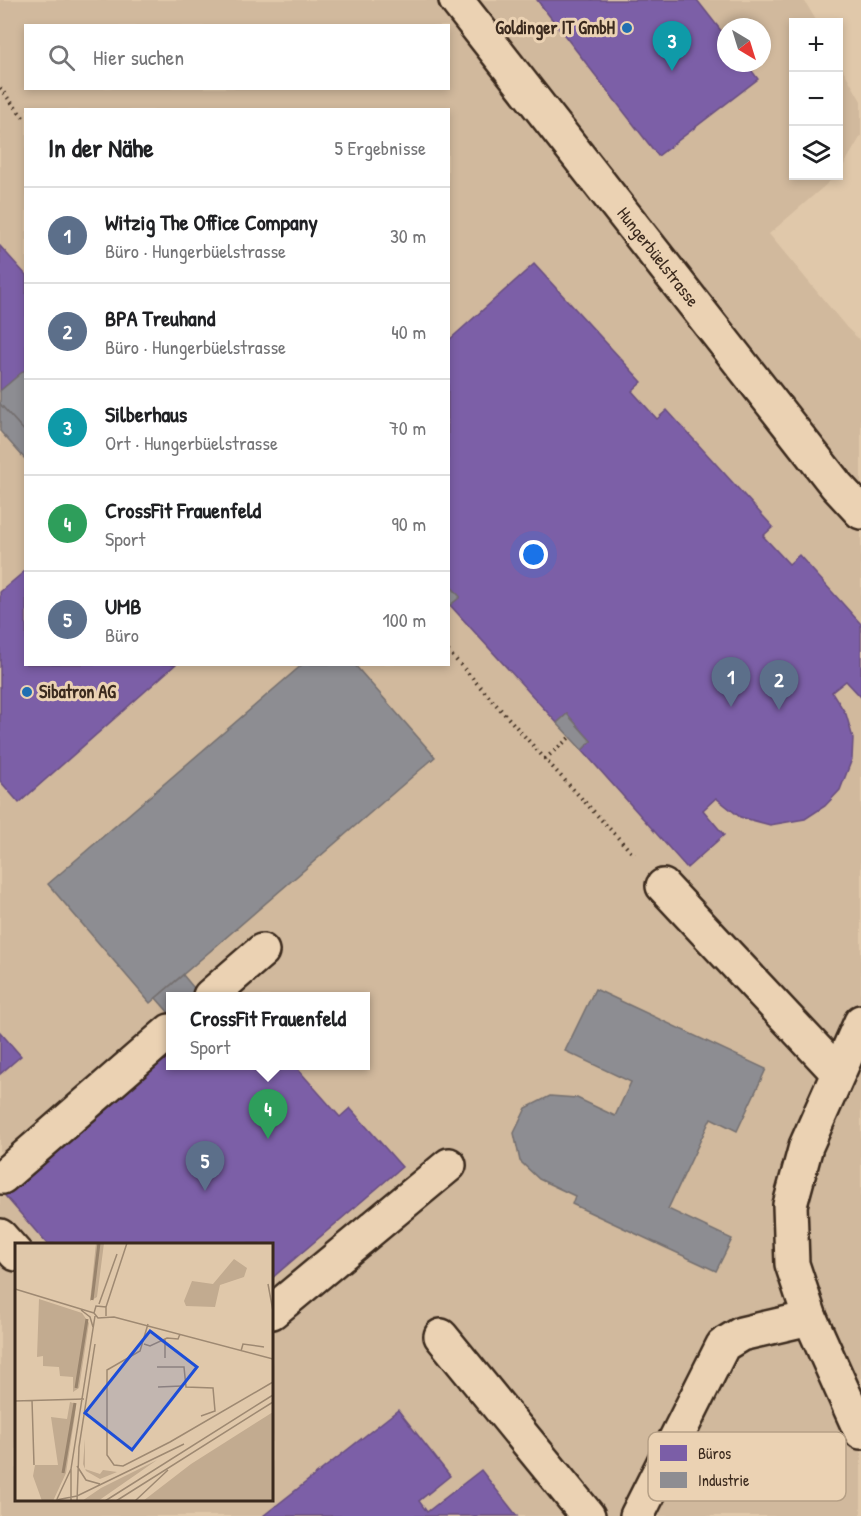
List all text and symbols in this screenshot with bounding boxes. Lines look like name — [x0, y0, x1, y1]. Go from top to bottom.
place label: Goldinger IT GmbH — [495, 15, 616, 41]
north arrow — [717, 18, 771, 72]
map controls — [789, 18, 843, 180]
button: + — [789, 18, 843, 72]
marker: Goldinger IT GmbH — [620, 21, 634, 35]
pin: 3 — [652, 22, 692, 71]
search box — [24, 24, 450, 90]
icon: search — [45, 41, 78, 74]
text: Hier suchen — [93, 42, 184, 72]
button: − — [789, 72, 843, 126]
button: layers — [789, 126, 843, 180]
text: In der Nähe — [48, 130, 154, 165]
text: 5 Ergebnisse — [334, 134, 426, 161]
street label: Hungerbüelstrasse — [611, 201, 705, 312]
text: Witzig The Office Company — [105, 207, 318, 237]
text: 1 — [64, 222, 71, 249]
text: 30 m — [390, 222, 426, 249]
text: Büro · Hungerbüelstrasse — [105, 237, 286, 264]
text: BPA Treuhand — [105, 303, 215, 333]
text: 2 — [63, 318, 72, 345]
text: 40 m — [391, 318, 426, 345]
text: Büro · Hungerbüelstrasse — [105, 333, 286, 360]
text: Silberhaus — [105, 399, 187, 429]
text: 3 — [63, 414, 72, 441]
text: 70 m — [389, 414, 426, 441]
text: Ort · Hungerbüelstrasse — [105, 429, 278, 456]
text: CrossFit Frauenfeld — [105, 495, 261, 525]
text: 4 — [64, 510, 71, 537]
text: 90 m — [392, 510, 426, 537]
text: Sport — [105, 525, 145, 552]
your location — [519, 540, 548, 569]
text: UMB — [105, 591, 141, 621]
text: 5 — [63, 606, 72, 633]
text: 100 m — [383, 606, 426, 633]
text: Büro — [105, 621, 139, 648]
pin: 1 — [712, 658, 750, 707]
pin: 2 — [760, 660, 798, 710]
place label: Sibatron AG — [39, 679, 116, 704]
marker: Sibatron AG — [20, 685, 34, 699]
popup — [166, 992, 370, 1070]
text: CrossFit Frauenfeld — [190, 1003, 346, 1033]
text: Sport — [190, 1033, 230, 1060]
pin: 4 — [248, 1090, 288, 1139]
pin: 5 — [186, 1142, 224, 1191]
inset map — [15, 1243, 273, 1501]
legend — [648, 1432, 846, 1501]
text: Büros — [698, 1442, 731, 1464]
text: Industrie — [698, 1469, 750, 1491]

